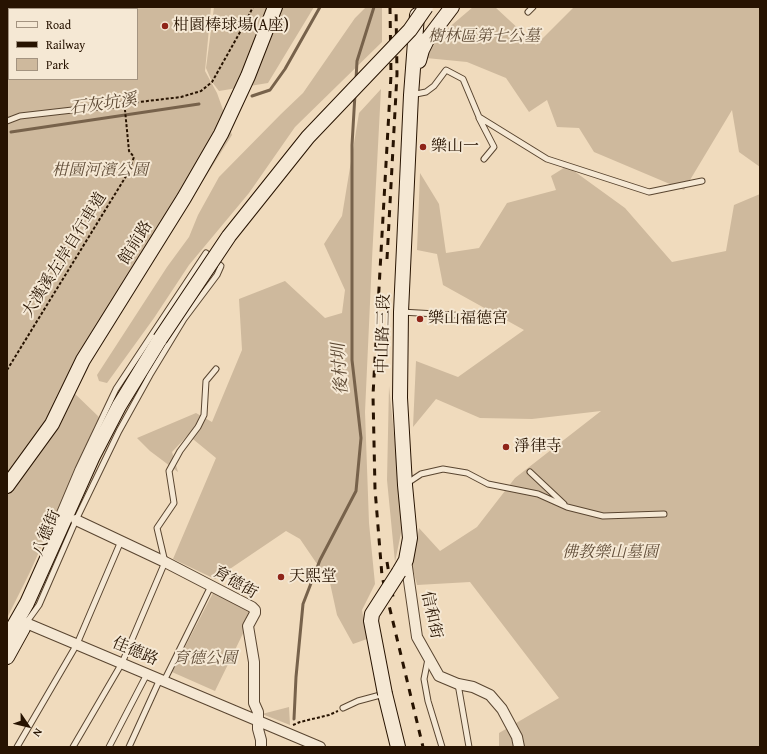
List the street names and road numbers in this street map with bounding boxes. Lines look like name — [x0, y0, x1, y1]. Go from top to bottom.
street label: 大漢溪左岸自行車道 — [19, 189, 111, 321]
street label: 館前路 — [115, 218, 157, 268]
street label: 中山路三段 — [374, 294, 394, 374]
street label: 八德街 — [29, 507, 65, 559]
street label: 育德街 — [209, 563, 261, 603]
street label: 信和街 — [417, 590, 445, 640]
street label: 佳德路 — [109, 634, 161, 670]

